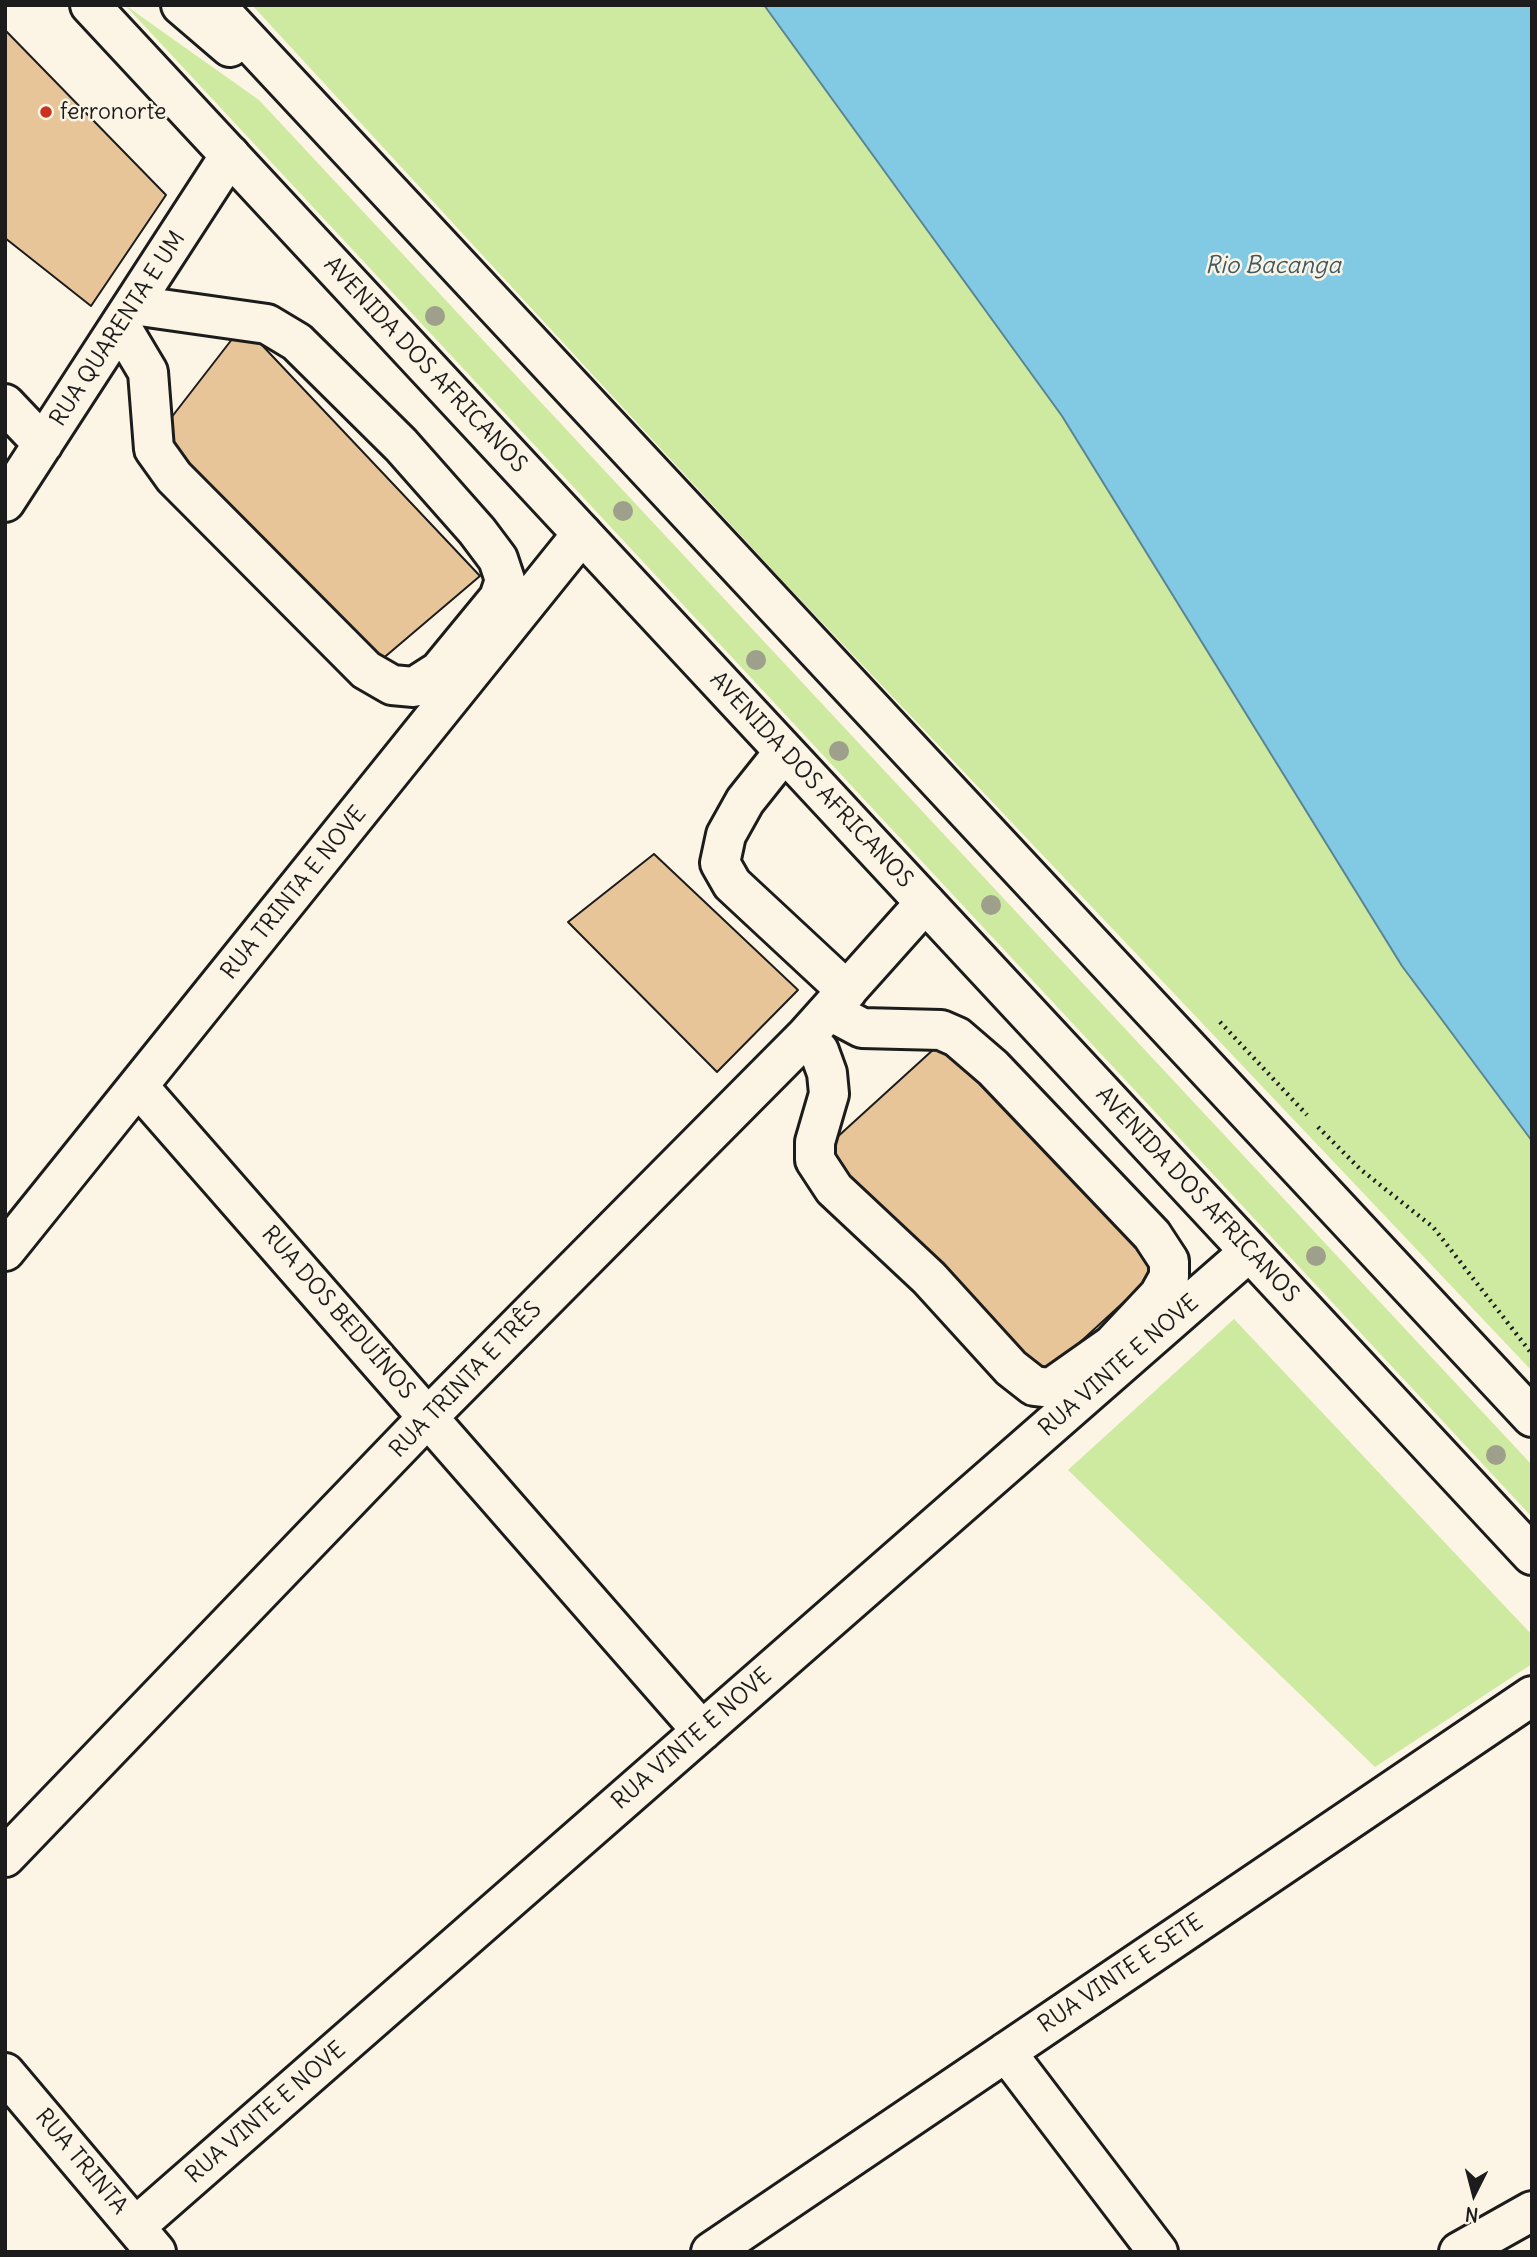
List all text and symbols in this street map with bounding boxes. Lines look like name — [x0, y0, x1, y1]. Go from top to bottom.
place label: ferronorte — [60, 98, 166, 126]
marker: ferronorte — [38, 104, 54, 120]
street label: RUA QUARENTA E UM — [45, 226, 191, 432]
street label: AVENIDA DOS AFRICANOS — [318, 251, 532, 479]
water label: Rio Bacanga — [1205, 252, 1341, 280]
street label: AVENIDA DOS AFRICANOS — [704, 666, 918, 894]
street label: RUA TRINTA E NOVE — [216, 801, 372, 985]
street label: AVENIDA DOS AFRICANOS — [1090, 1081, 1304, 1309]
street label: RUA DOS BEDUÍNOS — [255, 1221, 421, 1405]
street label: RUA VINTE E NOVE — [1034, 1289, 1204, 1443]
street label: RUA TRINTA E TRÊS — [384, 1296, 548, 1464]
street label: RUA VINTE E NOVE — [607, 1662, 777, 1816]
street label: RUA VINTE E SETE — [1033, 1909, 1209, 2039]
street label: RUA VINTE E NOVE — [181, 2036, 351, 2190]
street label: RUA TRINTA — [29, 2104, 133, 2220]
north arrow — [1439, 2159, 1509, 2229]
text: N — [1464, 2202, 1480, 2228]

